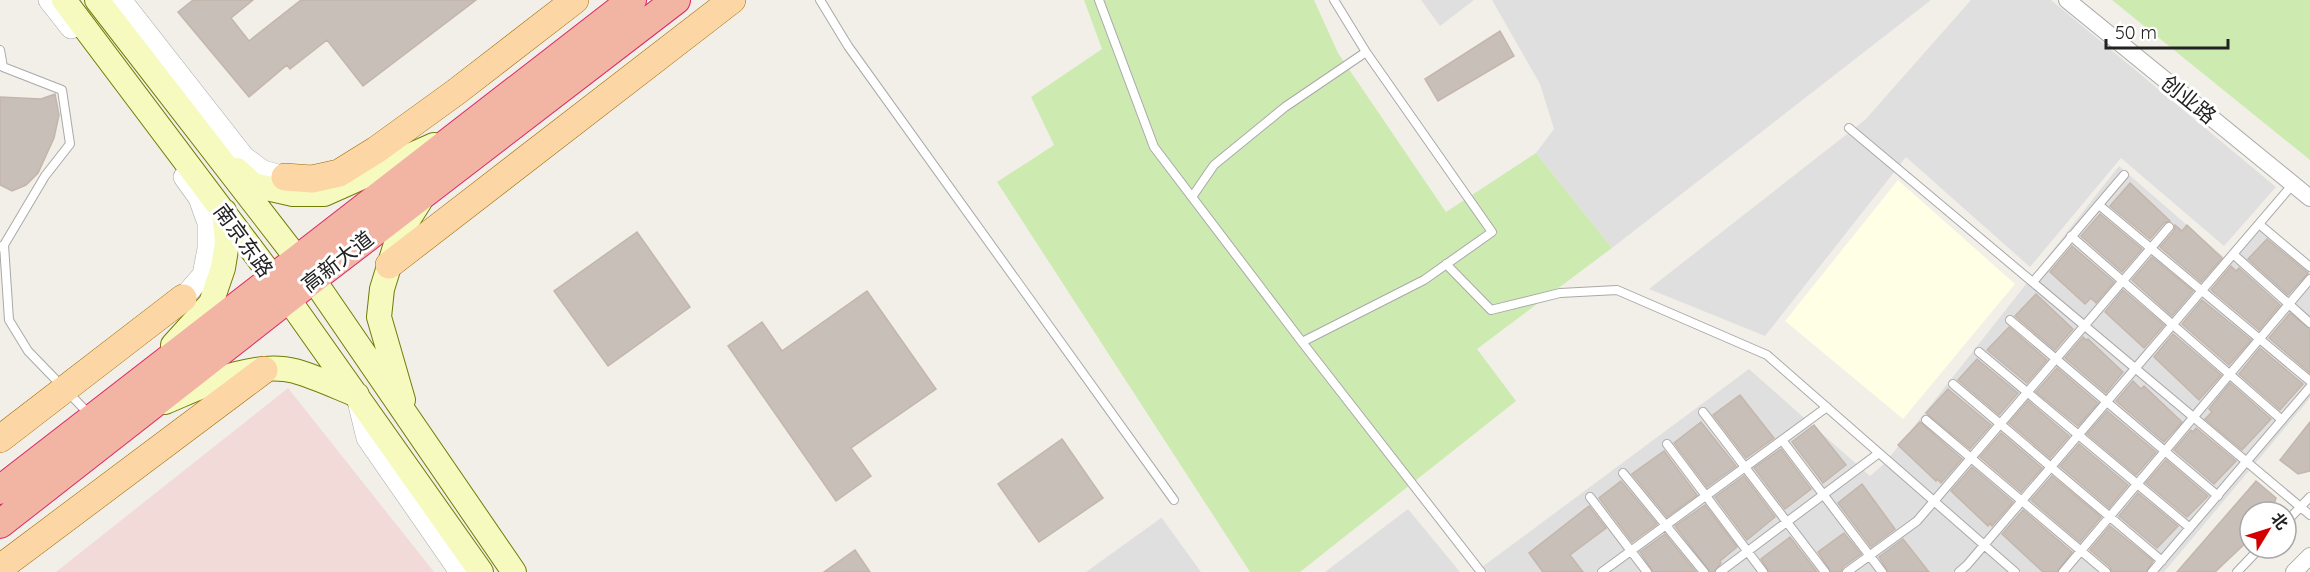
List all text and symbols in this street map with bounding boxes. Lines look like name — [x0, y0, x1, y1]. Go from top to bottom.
scale bar — [2106, 12, 2228, 50]
text: 50 m — [2115, 21, 2157, 44]
street label: 创业路 — [2156, 69, 2222, 129]
street label: 南京东路 — [209, 198, 279, 282]
street label: 高新大道 — [296, 225, 378, 297]
north arrow — [2238, 500, 2298, 560]
text: 北 — [2267, 508, 2293, 533]

